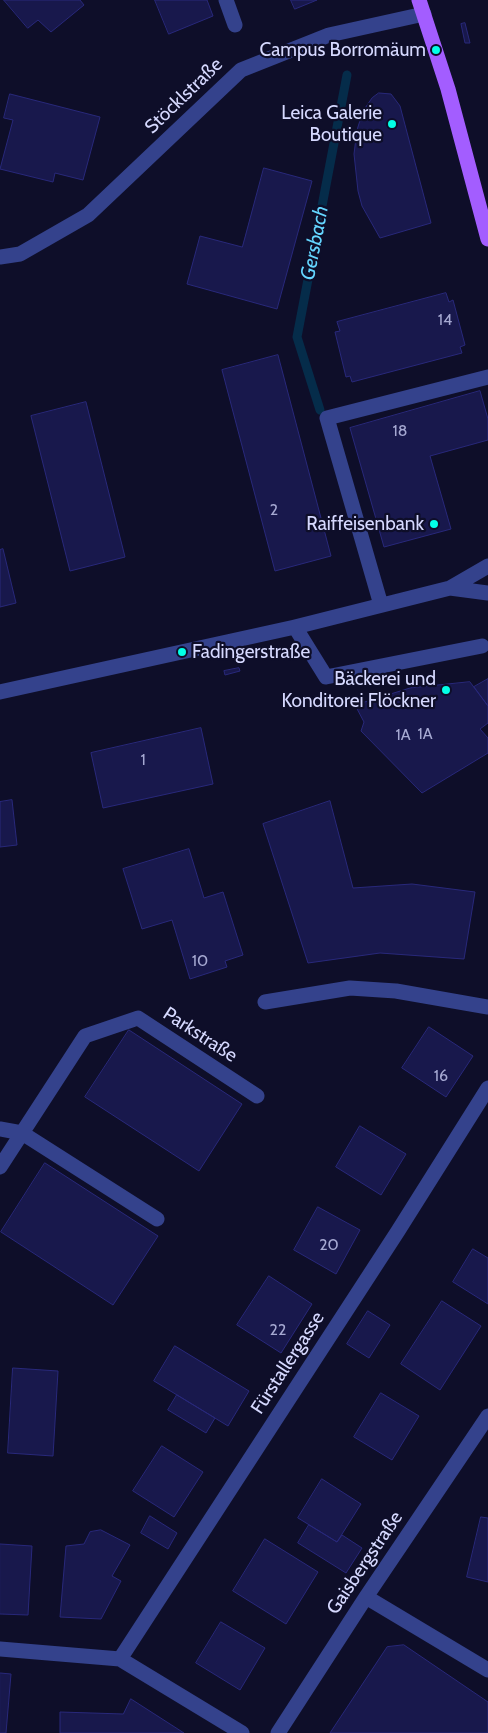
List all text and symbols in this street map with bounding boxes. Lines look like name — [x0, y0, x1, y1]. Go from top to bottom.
place label: Campus Borromäum — [259, 39, 426, 61]
marker: Campus Borromäum — [430, 44, 442, 56]
street label: Stöcklstraße — [140, 53, 228, 139]
place label: Leica Galerie Boutique — [281, 102, 382, 146]
marker: Leica Galerie Boutique — [386, 118, 398, 130]
water label: Gersbach — [296, 204, 334, 282]
house number: 14 — [438, 310, 452, 330]
house number: 18 — [393, 421, 407, 441]
house number: 2 — [270, 500, 278, 520]
place label: Raiffeisenbank — [306, 513, 424, 535]
marker: Raiffeisenbank — [428, 518, 440, 530]
place label: Fadingerstraße — [192, 641, 310, 663]
marker: Fadingerstraße — [176, 646, 188, 658]
place label: Bäckerei und Konditorei Flöckner — [281, 668, 436, 712]
marker: Bäckerei und Konditorei Flöckner — [440, 684, 452, 696]
house number: 1A — [417, 724, 433, 744]
house number: 1A — [395, 725, 411, 745]
house number: 1 — [140, 750, 146, 770]
house number: 10 — [192, 951, 208, 971]
street label: Parkstraße — [159, 1003, 241, 1067]
house number: 16 — [434, 1066, 448, 1086]
house number: 20 — [319, 1235, 339, 1255]
street label: Fürstallergasse — [247, 1308, 329, 1418]
house number: 22 — [270, 1320, 286, 1340]
street label: Gaisbergstraße — [322, 1507, 408, 1619]

